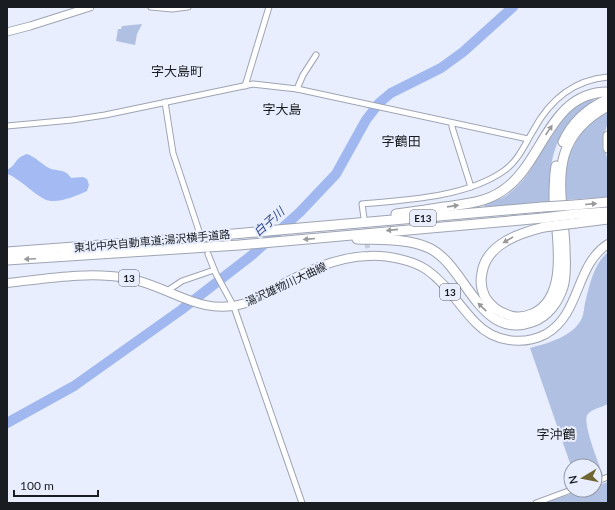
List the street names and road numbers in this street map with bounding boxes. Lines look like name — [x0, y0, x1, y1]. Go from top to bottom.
road number: E13 — [410, 210, 436, 226]
street label: 東北中央自動車道;湯沢横手道路 — [73, 227, 231, 254]
street label: 湯沢雄物川大曲線 — [243, 259, 328, 308]
road number: 13 — [119, 270, 139, 286]
road number: 13 — [440, 284, 460, 300]

